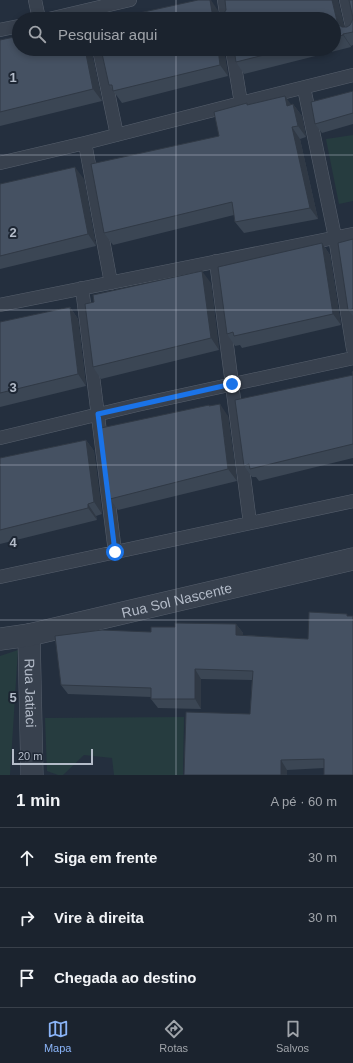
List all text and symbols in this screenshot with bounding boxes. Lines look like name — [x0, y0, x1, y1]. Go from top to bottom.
search box — [12, 12, 341, 56]
icon: search — [26, 23, 48, 45]
text: Pesquisar aqui — [58, 26, 157, 43]
text: 1 — [9, 70, 17, 85]
text: 2 — [9, 225, 17, 240]
route end — [223, 375, 241, 393]
text: 3 — [9, 380, 17, 395]
text: 4 — [9, 535, 17, 550]
route start — [106, 543, 124, 561]
street label: Rua Sol Nascente — [120, 580, 234, 621]
street label: Rua Jatiaci — [22, 658, 39, 728]
text: 5 — [9, 690, 17, 705]
scale bar — [12, 747, 93, 766]
text: 20 m — [18, 750, 42, 762]
text: 1 min — [16, 791, 60, 810]
text: A pé · 60 m — [271, 794, 337, 809]
icon: ahead — [16, 847, 38, 869]
text: Siga em frente — [54, 849, 157, 866]
text: 30 m — [308, 850, 337, 865]
icon: right — [16, 907, 38, 929]
text: Vire à direita — [54, 909, 144, 926]
text: 30 m — [308, 910, 337, 925]
icon: arrive — [16, 967, 38, 989]
text: Chegada ao destino — [54, 969, 197, 986]
tab: Mapa — [44, 1018, 71, 1054]
tab: Rotas — [159, 1018, 188, 1054]
tab: Salvos — [276, 1018, 309, 1054]

